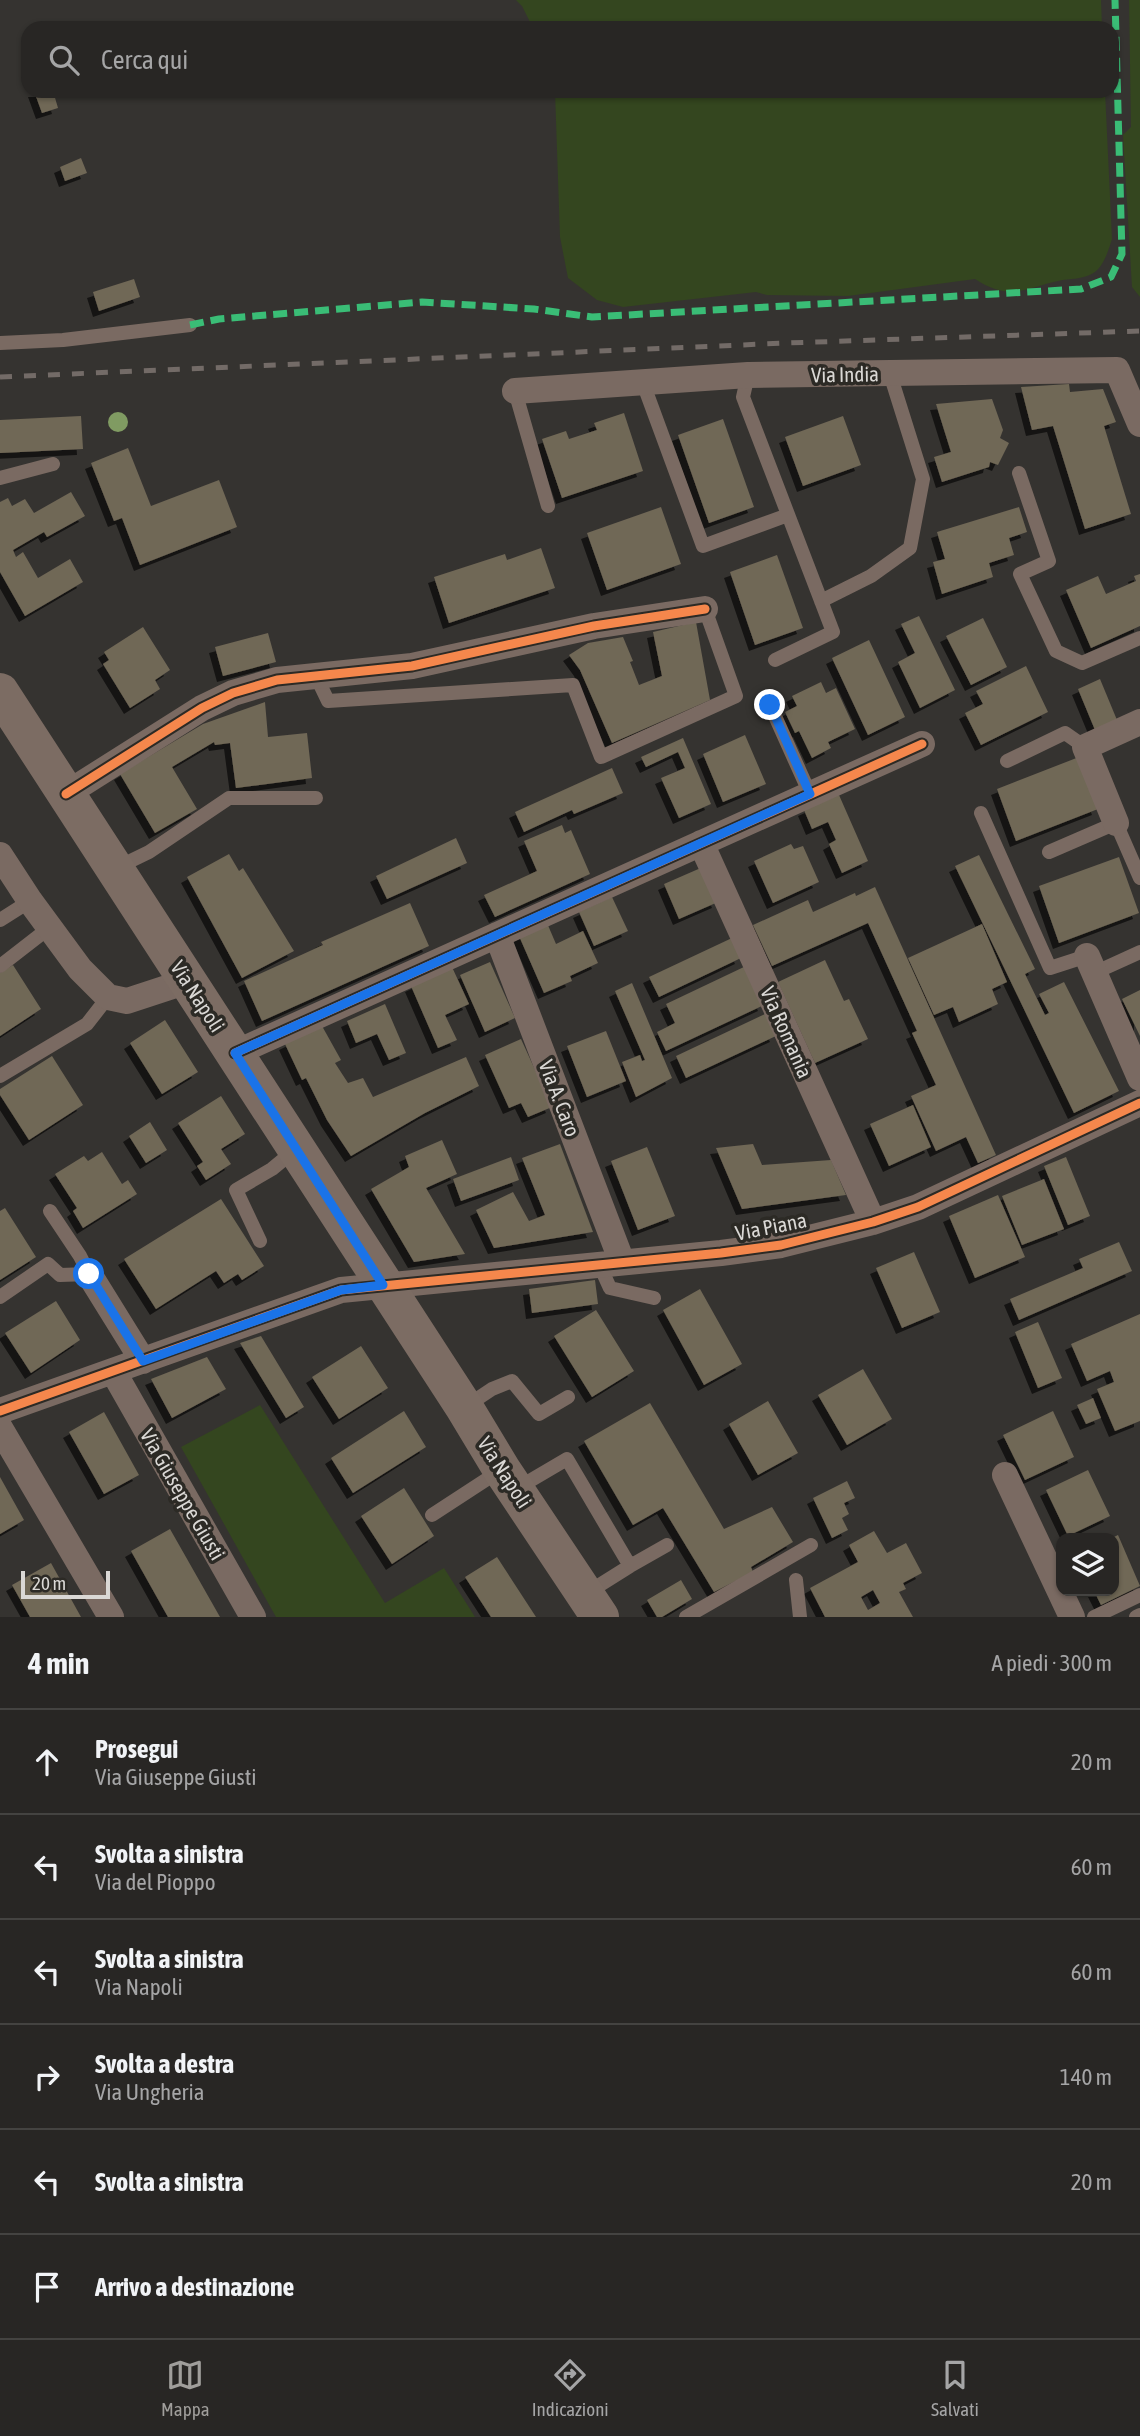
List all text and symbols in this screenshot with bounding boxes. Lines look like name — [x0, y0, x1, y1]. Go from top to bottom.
search box — [21, 21, 1119, 98]
icon: search — [45, 41, 83, 79]
text: Cerca qui — [101, 45, 188, 75]
street label: Via India — [811, 361, 879, 387]
route end — [754, 689, 785, 720]
street label: Via Napoli — [166, 956, 230, 1036]
street label: Via Romania — [756, 982, 818, 1082]
street label: Via A. Caro — [534, 1056, 586, 1140]
street label: Via Piana — [733, 1207, 809, 1245]
route start — [73, 1258, 104, 1289]
street label: Via Giuseppe Giusti — [136, 1424, 230, 1564]
street label: Via Napoli — [473, 1432, 537, 1512]
map controls — [1056, 1533, 1119, 1596]
button: layers — [1056, 1533, 1119, 1596]
scale bar — [21, 1568, 110, 1600]
text: 20 m — [32, 1572, 66, 1594]
text: 4 min — [28, 1646, 89, 1680]
text: A piedi · 300 m — [992, 1650, 1112, 1676]
text: Prosegui — [95, 1734, 178, 1764]
icon: ahead — [28, 1743, 66, 1781]
text: 20 m — [1071, 1749, 1112, 1775]
text: Via Giuseppe Giusti — [95, 1764, 257, 1790]
text: Svolta a sinistra — [95, 1839, 244, 1869]
icon: left — [28, 1848, 66, 1886]
text: 60 m — [1071, 1854, 1112, 1880]
text: Via del Pioppo — [95, 1869, 216, 1895]
text: Svolta a sinistra — [95, 1944, 244, 1974]
icon: left — [28, 1953, 66, 1991]
text: 60 m — [1071, 1959, 1112, 1985]
text: Via Napoli — [95, 1974, 183, 2000]
text: Svolta a destra — [95, 2049, 234, 2079]
icon: right — [28, 2058, 66, 2096]
text: 140 m — [1060, 2064, 1112, 2090]
text: Via Ungheria — [95, 2079, 204, 2105]
icon: left — [28, 2163, 66, 2201]
text: Svolta a sinistra — [95, 2167, 244, 2197]
text: 20 m — [1071, 2169, 1112, 2195]
icon: arrive — [28, 2268, 66, 2306]
text: Arrivo a destinazione — [95, 2272, 294, 2302]
tab: Mappa — [161, 2356, 210, 2420]
tab: Indicazioni — [532, 2356, 609, 2420]
tab: Salvati — [931, 2356, 979, 2420]

